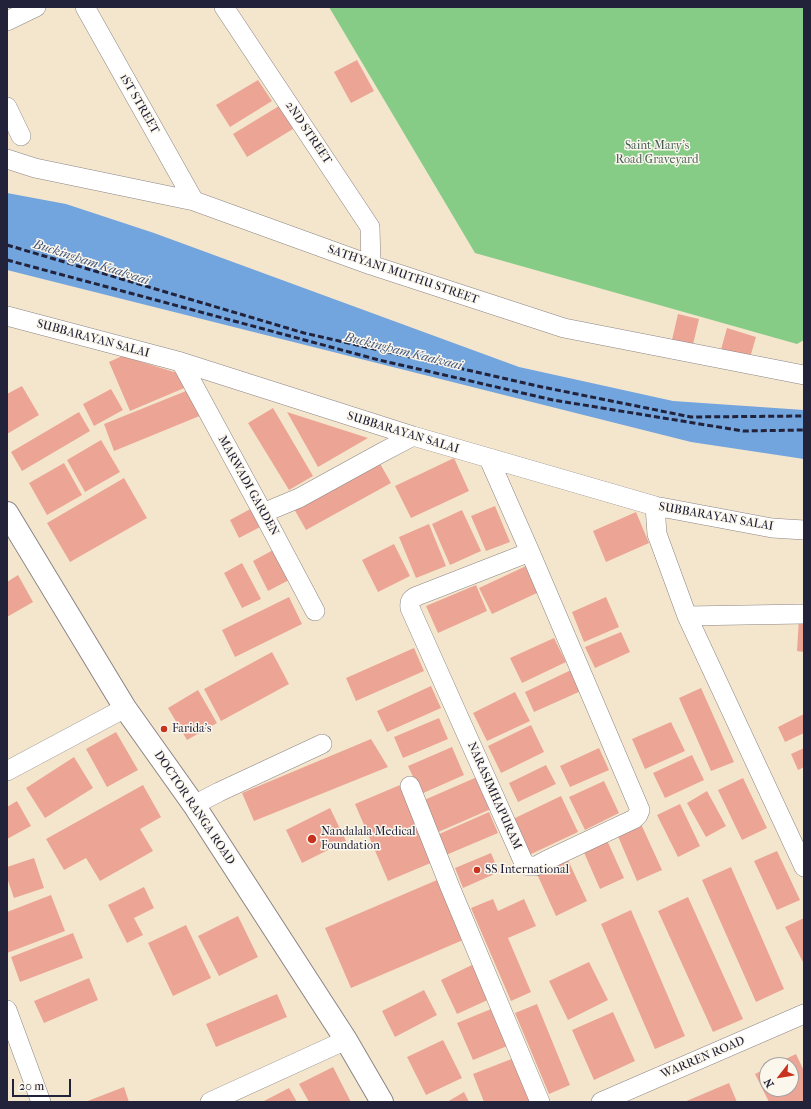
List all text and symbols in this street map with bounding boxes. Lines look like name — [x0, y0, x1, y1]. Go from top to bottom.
street label: 1ST STREET — [116, 71, 162, 137]
street label: 2ND STREET — [282, 99, 334, 167]
park label: Saint Mary's Road Graveyard — [615, 139, 699, 167]
water label: Buckingham Kaalvaai — [31, 237, 151, 289]
street label: SATHYANI MUTHU STREET — [326, 242, 480, 308]
street label: SUBBARAYAN SALAI — [35, 317, 151, 361]
water label: Buckingham Kaalvaai — [343, 330, 463, 374]
street label: SUBBARAYAN SALAI — [345, 409, 461, 457]
street label: MARWADI GARDEN — [214, 433, 282, 539]
street label: SUBBARAYAN SALAI — [658, 500, 774, 534]
place label: Farida's — [172, 722, 211, 736]
marker: Farida's — [159, 724, 169, 734]
street label: NARASIMHAPURAM — [464, 740, 524, 852]
street label: DOCTOR RANGA ROAD — [150, 748, 238, 868]
place label: Nandalala Medical Foundation — [321, 825, 416, 853]
marker: Nandalala Medical Foundation — [306, 833, 318, 845]
place label: SS International — [485, 863, 569, 877]
marker: SS International — [472, 865, 482, 875]
street label: WARREN ROAD — [659, 1034, 747, 1082]
north arrow — [759, 1057, 799, 1097]
scale bar — [14, 1071, 73, 1097]
text: N — [761, 1076, 777, 1090]
text: 20 m — [19, 1079, 44, 1093]

